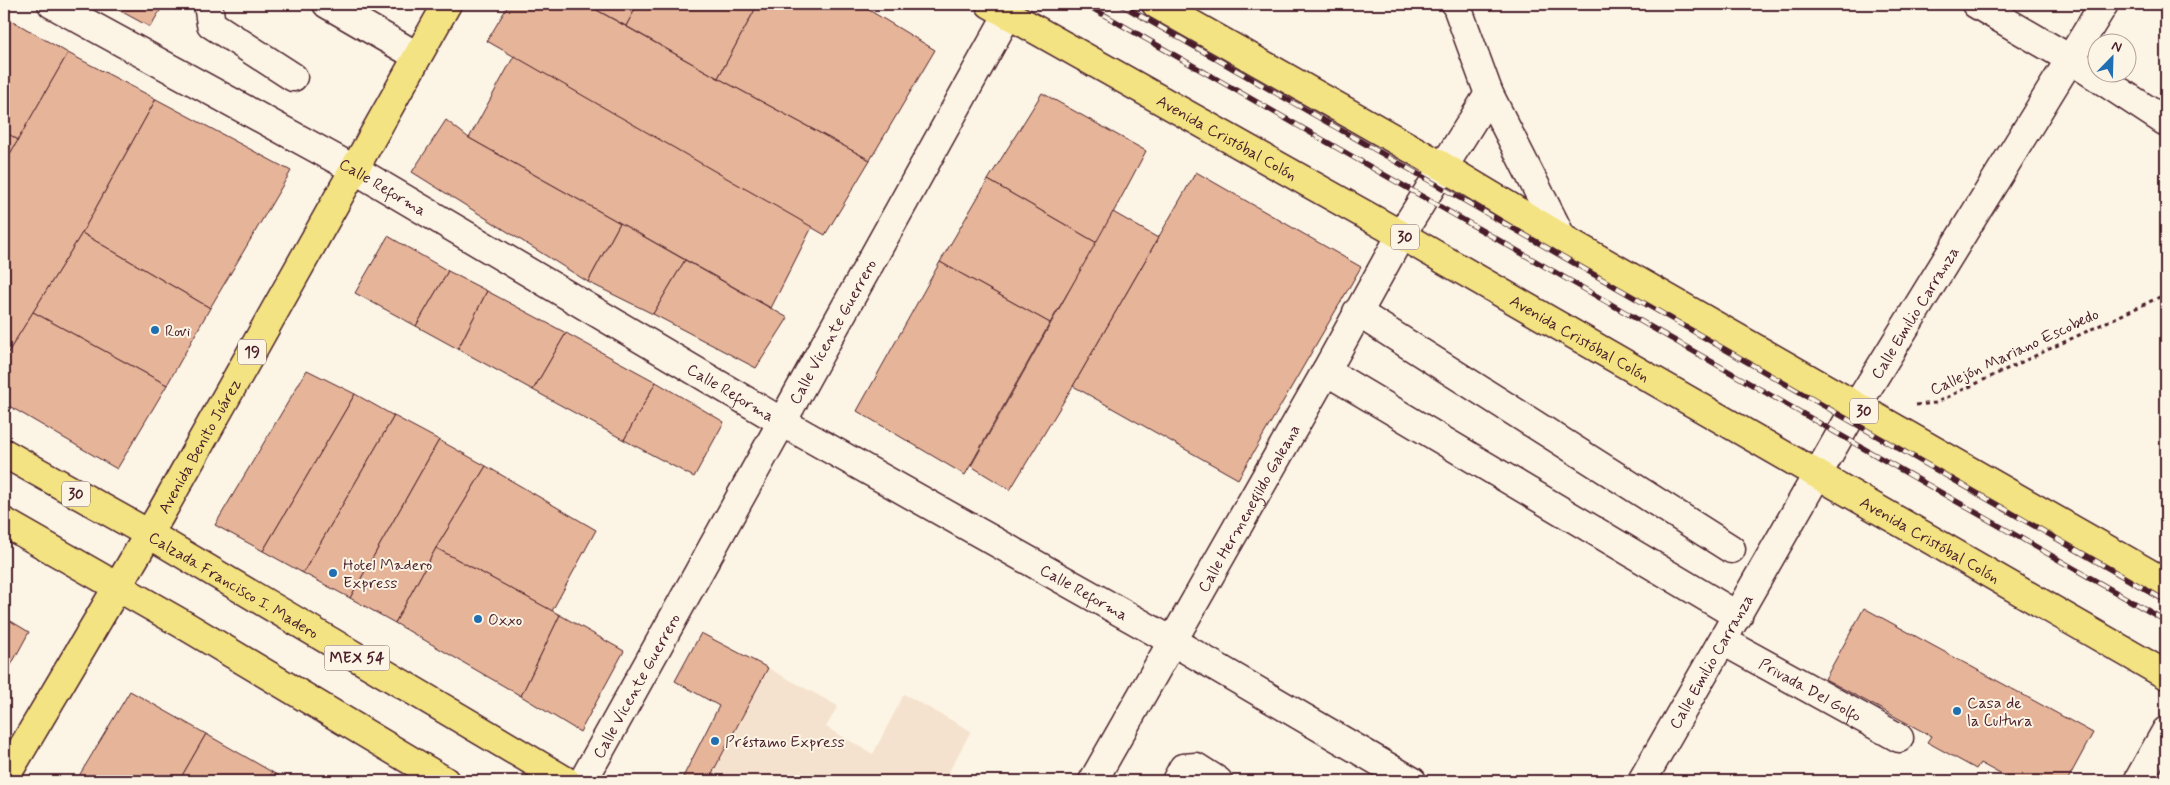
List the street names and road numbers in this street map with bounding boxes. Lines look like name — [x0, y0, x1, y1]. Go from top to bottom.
street label: Avenida Cristóbal Colón — [1152, 91, 1300, 186]
street label: Calle Reforma — [335, 154, 430, 221]
road number: 30 — [1391, 224, 1419, 250]
street label: Calle Emilio Carranza — [1867, 243, 1964, 383]
street label: Calle Vicente Guerrero — [785, 256, 882, 408]
street label: Avenida Cristóbal Colón — [1506, 291, 1653, 388]
street label: Callejón Mariano Escobedo — [1927, 304, 2103, 401]
road number: 19 — [238, 340, 266, 364]
street label: Calle Reforma — [683, 359, 778, 427]
street label: Avenida Benito Juárez — [154, 375, 247, 518]
road number: 30 — [1850, 398, 1878, 424]
street label: Calle Hermenegildo Galeana — [1193, 421, 1306, 596]
road number: 30 — [62, 482, 90, 506]
street label: Avenida Cristóbal Colón — [1856, 492, 2003, 589]
street label: Calzada Francisco I. Madero — [144, 527, 322, 644]
street label: Calle Reforma — [1036, 560, 1131, 626]
street label: Calle Emilio Carranza — [1665, 591, 1759, 733]
street label: Calle Vicente Guerrero — [589, 610, 686, 763]
road number: MEX 54 — [324, 646, 390, 670]
street label: Privada Del Golfo — [1755, 654, 1865, 729]

